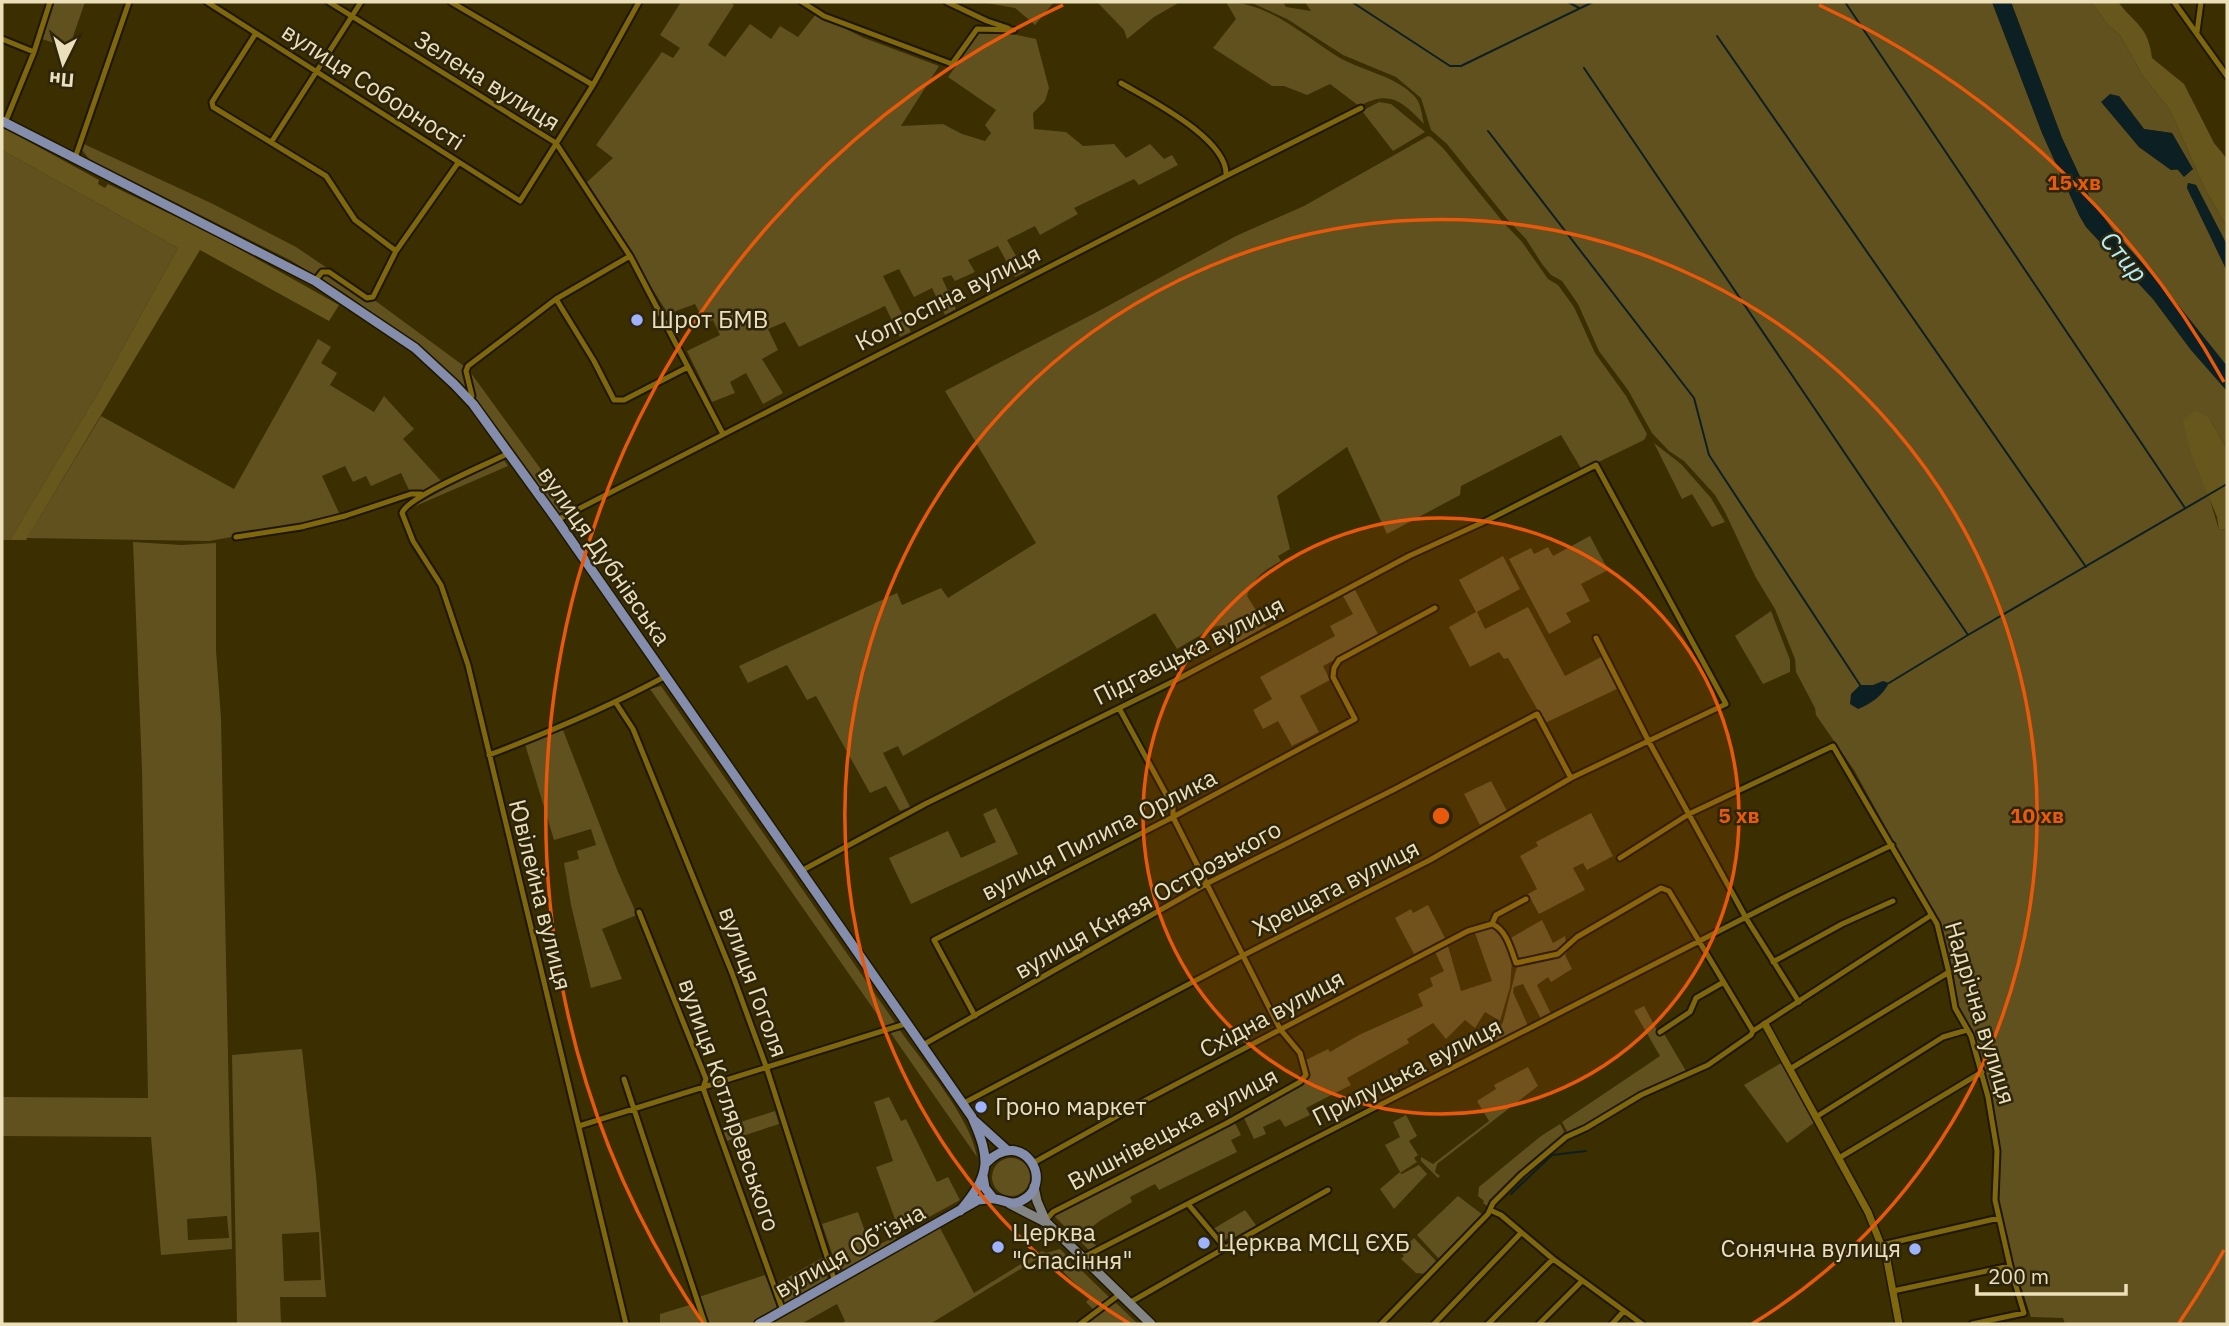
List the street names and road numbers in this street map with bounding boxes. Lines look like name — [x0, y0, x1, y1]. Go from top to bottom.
street label: вулиця Соборності — [276, 15, 471, 157]
street label: Зелена вулиця — [408, 22, 567, 138]
street label: Колгоспна вулиця — [850, 237, 1046, 358]
street label: вулиця Дубнівська — [531, 459, 679, 652]
street label: Підгаєцька вулиця — [1088, 588, 1289, 712]
street label: вулиця Пилипа Орлика — [975, 761, 1222, 907]
street label: Ювілейна вулиця — [502, 796, 580, 994]
street label: вулиця Князя Острозького — [1008, 812, 1287, 986]
street label: Хрещата вулиця — [1247, 831, 1424, 943]
street label: вулиця Гоголя — [712, 902, 796, 1061]
street label: Надрічна вулиця — [1938, 917, 2024, 1108]
street label: Східна вулиця — [1194, 962, 1350, 1065]
street label: вулиця Котляревського — [672, 974, 788, 1235]
street label: Прилуцька вулиця — [1307, 1010, 1507, 1133]
street label: Вишнівецька вулиця — [1062, 1059, 1283, 1197]
street label: вулиця Об’їзна — [768, 1195, 931, 1305]

